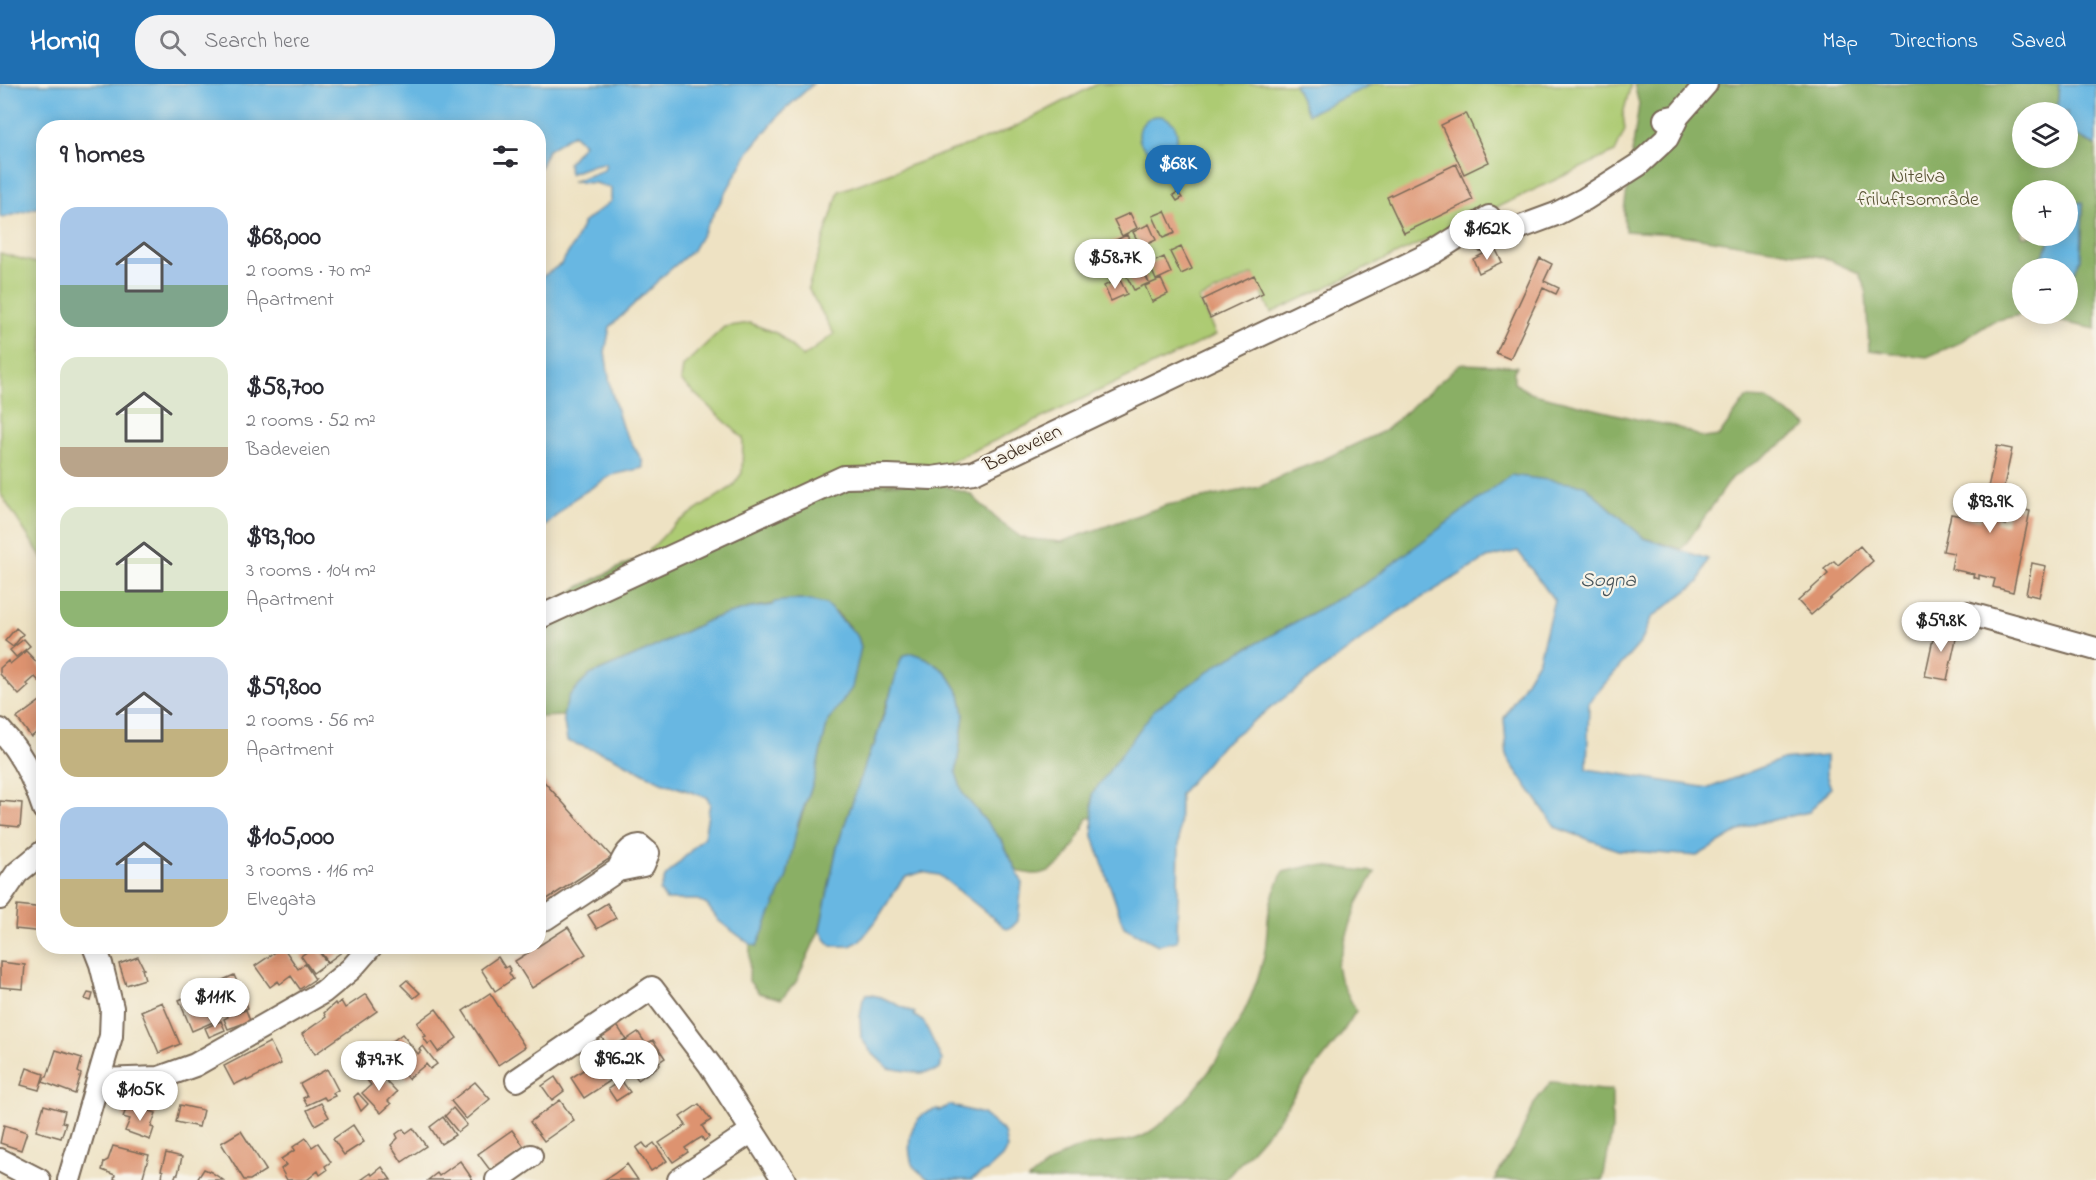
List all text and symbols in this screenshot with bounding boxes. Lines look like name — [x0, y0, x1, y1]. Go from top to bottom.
search box — [135, 15, 555, 69]
text: Homiq — [30, 22, 99, 63]
icon: search — [156, 26, 189, 59]
text: Search here — [204, 26, 310, 58]
text: Map — [1822, 27, 1858, 57]
text: Directions — [1891, 27, 1978, 57]
text: Saved — [2011, 27, 2066, 57]
map controls — [2012, 102, 2078, 324]
button: layers — [2012, 102, 2078, 168]
text: 9 homes — [60, 137, 145, 175]
icon: filters — [489, 140, 522, 173]
pin: $68K — [1142, 145, 1214, 196]
text: $68K — [1159, 150, 1197, 179]
park label: Nitelva friluftsområde — [1857, 163, 1979, 215]
button: + — [2012, 180, 2078, 246]
pin: $162K — [1445, 210, 1529, 261]
text: $162K — [1464, 215, 1510, 244]
text: $68,000 — [246, 219, 321, 257]
icon: home — [108, 231, 180, 303]
pin: $58.7K — [1066, 239, 1164, 290]
text: $58.7K — [1088, 244, 1142, 273]
text: 2 rooms · 70 m² — [246, 257, 371, 286]
button: − — [2012, 258, 2078, 324]
text: Apartment — [246, 286, 334, 315]
text: $58,700 — [246, 369, 324, 407]
icon: home — [108, 381, 180, 453]
text: 2 rooms · 52 m² — [246, 407, 376, 436]
street label: Badeveien — [978, 417, 1067, 481]
text: Badeveien — [246, 436, 330, 465]
pin: $93.9K — [1941, 483, 2039, 534]
text: $93.9K — [1967, 488, 2013, 517]
text: $93,900 — [246, 519, 315, 557]
icon: home — [108, 531, 180, 603]
text: 3 rooms · 104 m² — [246, 557, 376, 586]
water label: Sogna — [1580, 566, 1636, 597]
text: Apartment — [246, 586, 334, 615]
pin: $59.8K — [1892, 602, 1990, 653]
text: $59.8K — [1916, 607, 1966, 636]
text: $59,800 — [246, 669, 321, 707]
icon: home — [108, 681, 180, 753]
text: 2 rooms · 56 m² — [246, 707, 375, 736]
text: Apartment — [246, 736, 334, 765]
text: $105,000 — [246, 819, 334, 857]
icon: home — [108, 831, 180, 903]
text: 3 rooms · 116 m² — [246, 857, 374, 886]
text: Elvegata — [246, 886, 316, 915]
pin: $111K — [173, 978, 257, 1029]
text: $111K — [195, 983, 235, 1012]
pin: $96.2K — [570, 1040, 668, 1091]
pin: $79.7K — [330, 1041, 428, 1092]
text: $96.2K — [594, 1045, 644, 1074]
text: $79.7K — [355, 1046, 403, 1075]
pin: $105K — [98, 1071, 182, 1122]
text: $105K — [116, 1076, 164, 1105]

